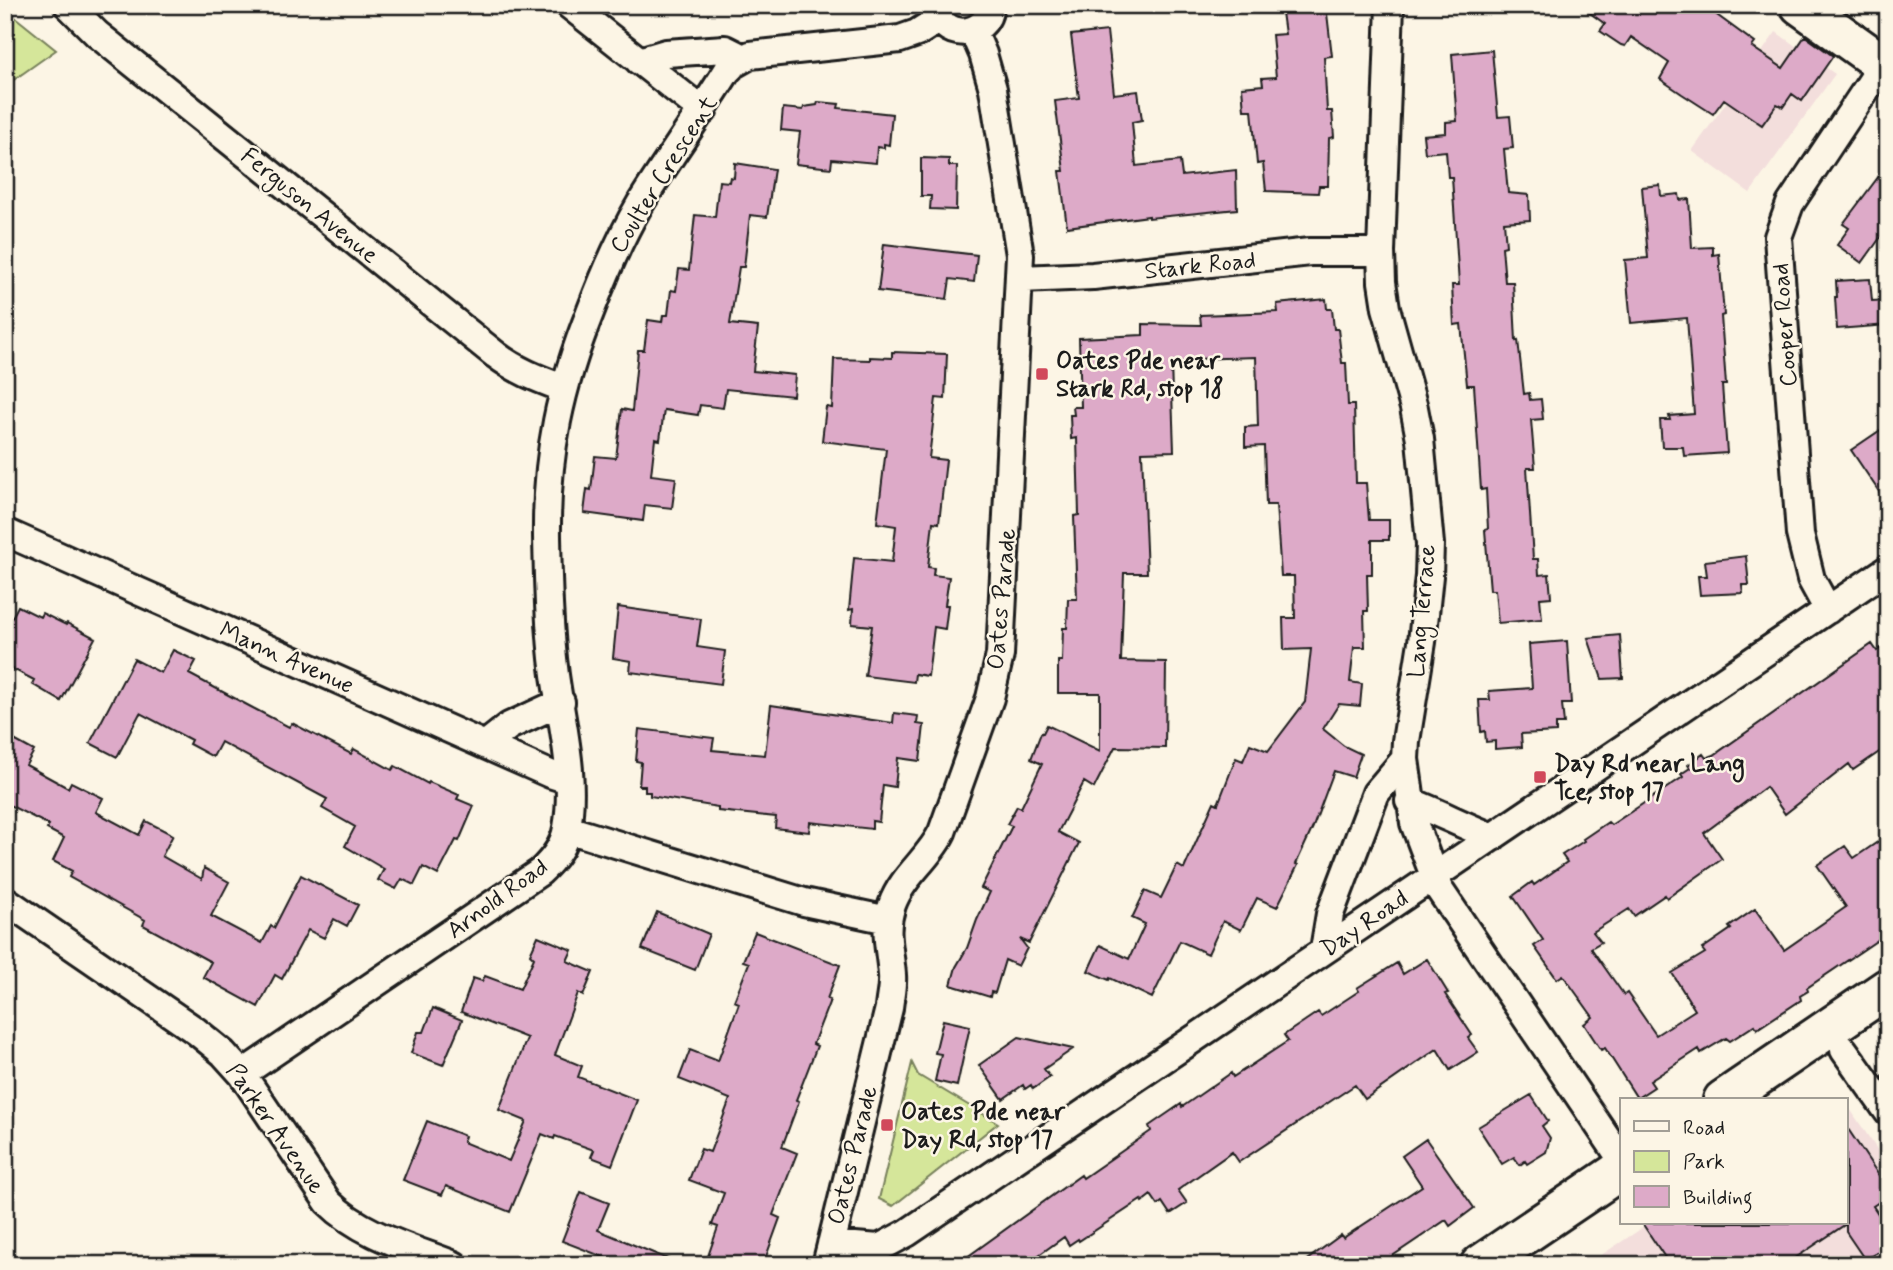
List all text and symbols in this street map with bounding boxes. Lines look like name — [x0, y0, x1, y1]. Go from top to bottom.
street label: Coulter Crescent — [603, 90, 725, 260]
street label: Ferguson Avenue — [233, 141, 384, 273]
street label: Stark Road — [1143, 245, 1257, 288]
street label: Cooper Road — [1766, 262, 1805, 388]
place label: Oates Pde near Stark Rd, stop 18 — [1056, 346, 1224, 405]
marker: Oates Pde near Stark Rd, stop 18 — [1034, 366, 1050, 382]
street label: Oates Parade — [981, 527, 1024, 671]
street label: Lang Terrace — [1401, 543, 1446, 679]
street label: Mann Avenue — [214, 615, 358, 702]
place label: Day Rd near Lang Tce, stop 17 — [1554, 749, 1745, 808]
marker: Day Rd near Lang Tce, stop 17 — [1532, 769, 1548, 785]
street label: Arnold Road — [441, 852, 555, 946]
street label: Day Road — [1315, 884, 1415, 965]
street label: Parker Avenue — [218, 1057, 331, 1200]
street label: Oates Parade — [821, 1083, 886, 1228]
place label: Oates Pde near Day Rd, stop 17 — [901, 1097, 1066, 1156]
legend — [1620, 1098, 1848, 1224]
text: Road — [1683, 1114, 1725, 1142]
marker: Oates Pde near Day Rd, stop 17 — [879, 1117, 895, 1133]
text: Park — [1683, 1148, 1725, 1176]
text: Building — [1683, 1184, 1753, 1214]

